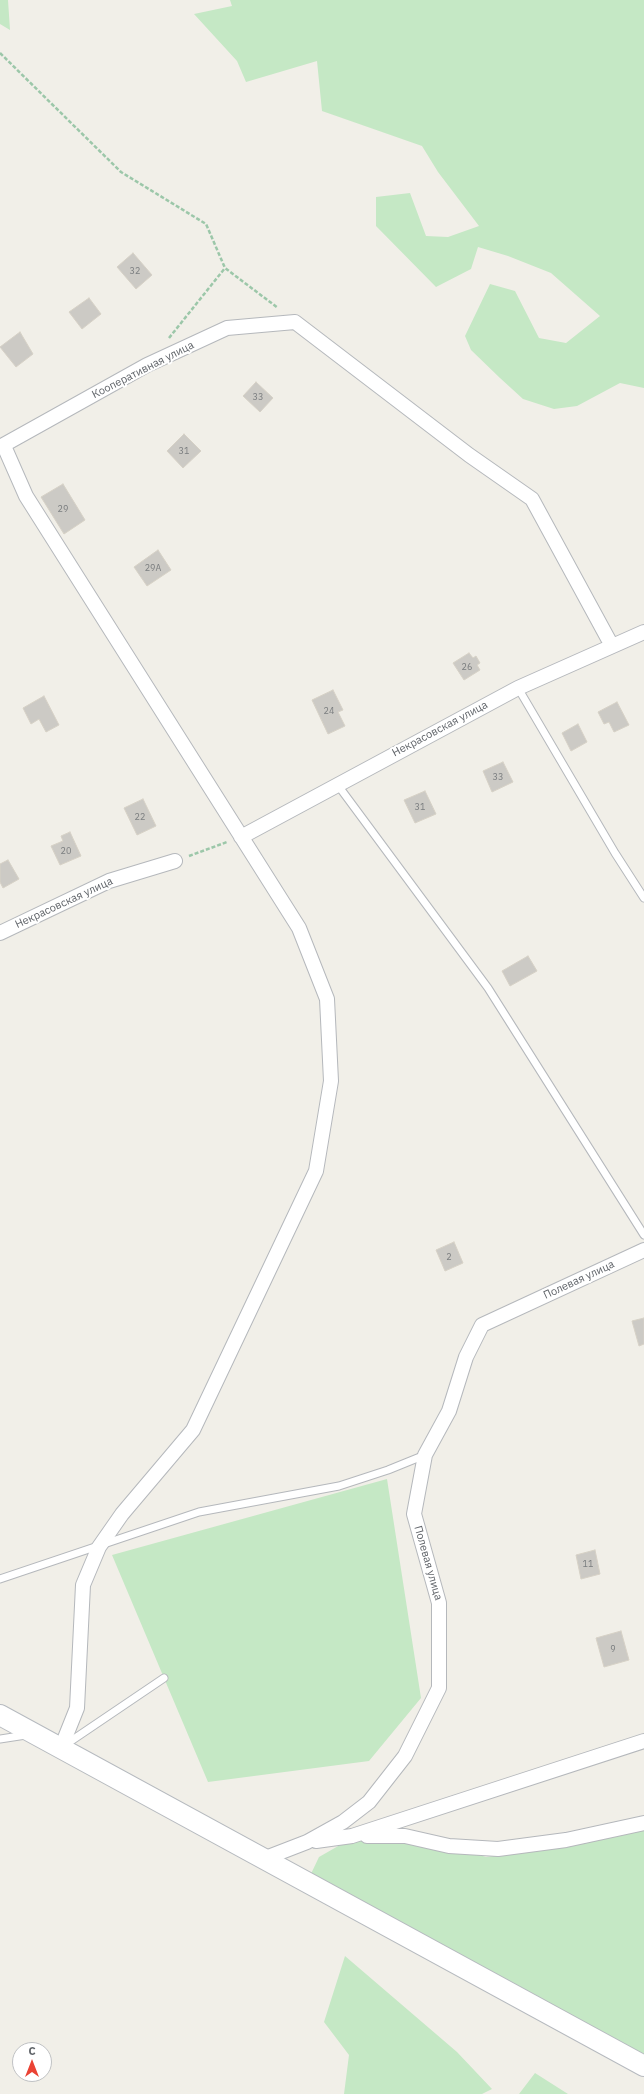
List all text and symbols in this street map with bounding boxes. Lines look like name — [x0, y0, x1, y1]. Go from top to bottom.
house number: 32 — [130, 266, 140, 276]
street label: Кооперативная улица — [90, 339, 196, 401]
house number: 33 — [253, 392, 263, 402]
house number: 31 — [179, 446, 189, 456]
house number: 29 — [58, 504, 68, 514]
house number: 29А — [145, 563, 161, 573]
house number: 26 — [462, 662, 472, 672]
street label: Некрасовская улица — [390, 698, 490, 760]
house number: 24 — [324, 706, 334, 716]
house number: 33 — [493, 772, 503, 782]
house number: 31 — [415, 802, 425, 812]
house number: 22 — [135, 812, 145, 822]
house number: 20 — [61, 846, 71, 856]
street label: Некрасовская улица — [13, 875, 115, 931]
house number: 2 — [446, 1252, 452, 1262]
street label: Полевая улица — [541, 1258, 617, 1302]
street label: Полевая улица — [411, 1524, 445, 1602]
house number: 11 — [583, 1559, 593, 1569]
house number: 9 — [610, 1644, 616, 1654]
north arrow — [12, 2042, 52, 2082]
text: С — [28, 2044, 36, 2058]

